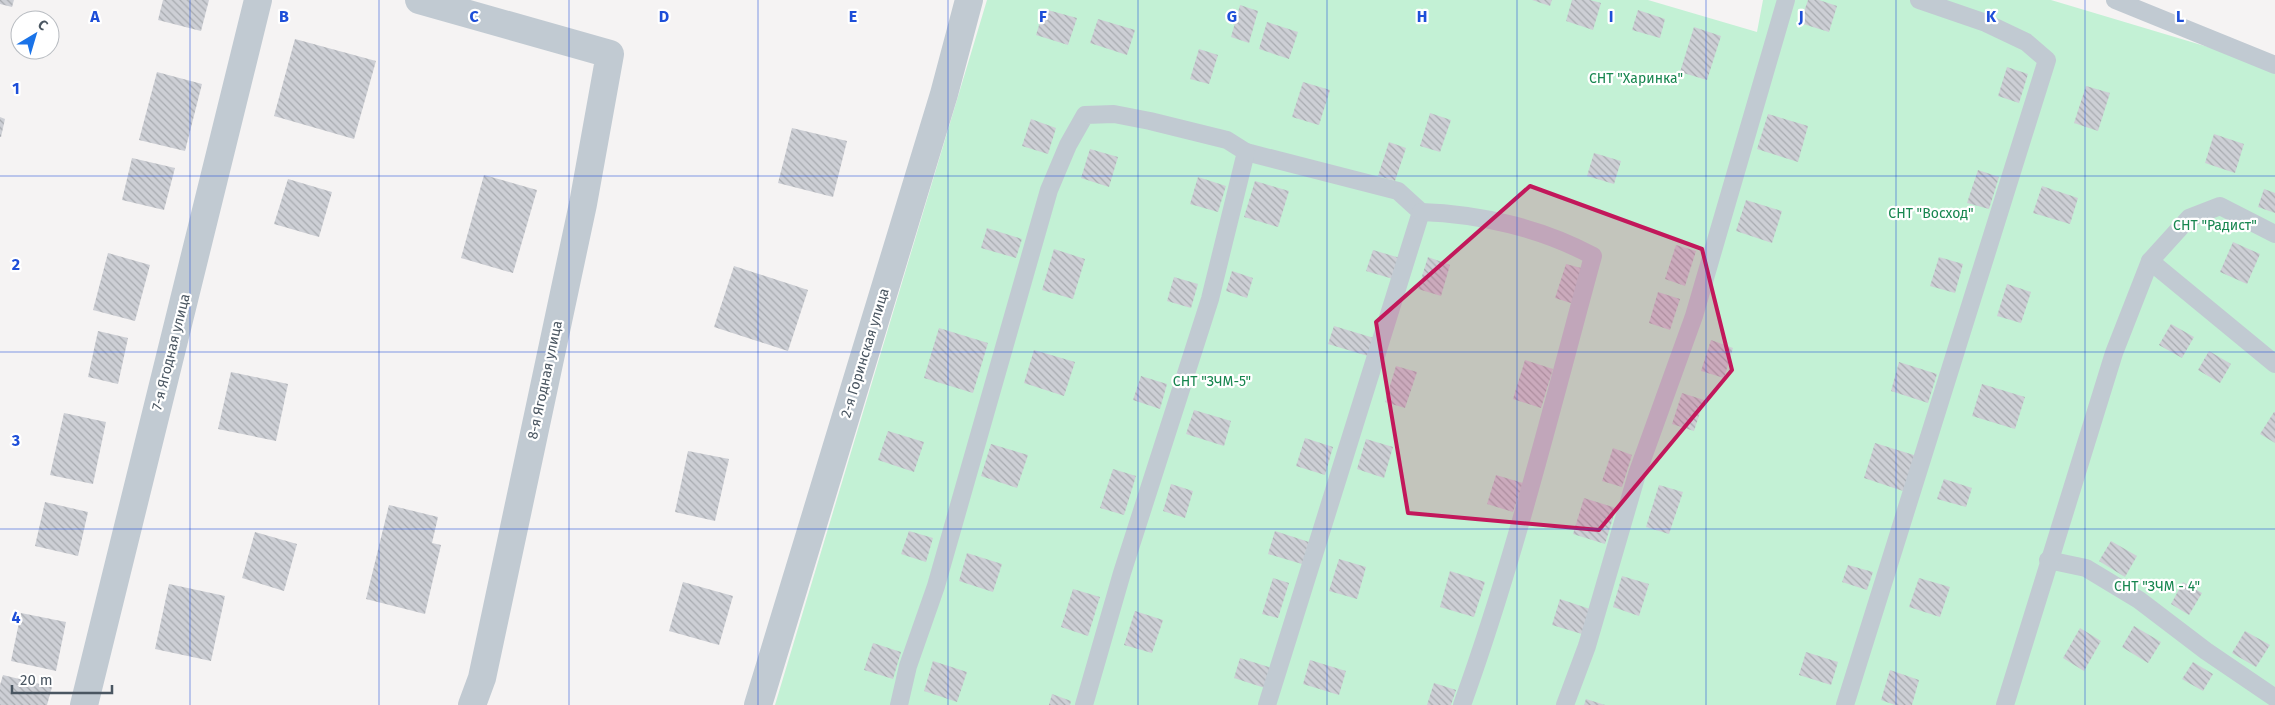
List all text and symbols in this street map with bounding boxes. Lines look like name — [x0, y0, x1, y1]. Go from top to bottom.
text: A — [89, 7, 100, 26]
text: B — [279, 7, 289, 26]
text: C — [469, 7, 479, 26]
text: D — [659, 7, 669, 26]
text: E — [849, 7, 857, 26]
text: F — [1039, 7, 1047, 26]
text: G — [1227, 7, 1237, 26]
text: H — [1417, 7, 1427, 26]
text: I — [1609, 7, 1613, 26]
text: J — [1797, 7, 1804, 26]
text: K — [1986, 7, 1997, 26]
text: L — [2176, 7, 2184, 26]
north arrow — [10, 10, 60, 60]
text: С — [34, 16, 51, 34]
park label: СНТ "Харинка" — [1589, 70, 1683, 87]
text: 1 — [12, 79, 20, 98]
park label: СНТ "Восход" — [1888, 205, 1974, 222]
park label: СНТ "Радист" — [2173, 217, 2257, 234]
text: 2 — [12, 255, 20, 274]
street label: 2-я Горинская улица — [837, 286, 893, 420]
street label: 7-я Ягодная улица — [148, 292, 194, 412]
street label: 8-я Ягодная улица — [524, 319, 566, 441]
park label: СНТ "ЗЧМ-5" — [1173, 373, 1251, 390]
text: 3 — [11, 431, 20, 450]
park label: СНТ "ЗЧМ - 4" — [2114, 578, 2200, 595]
text: 4 — [11, 608, 21, 627]
scale bar — [12, 662, 112, 694]
text: 20 m — [20, 671, 53, 689]

